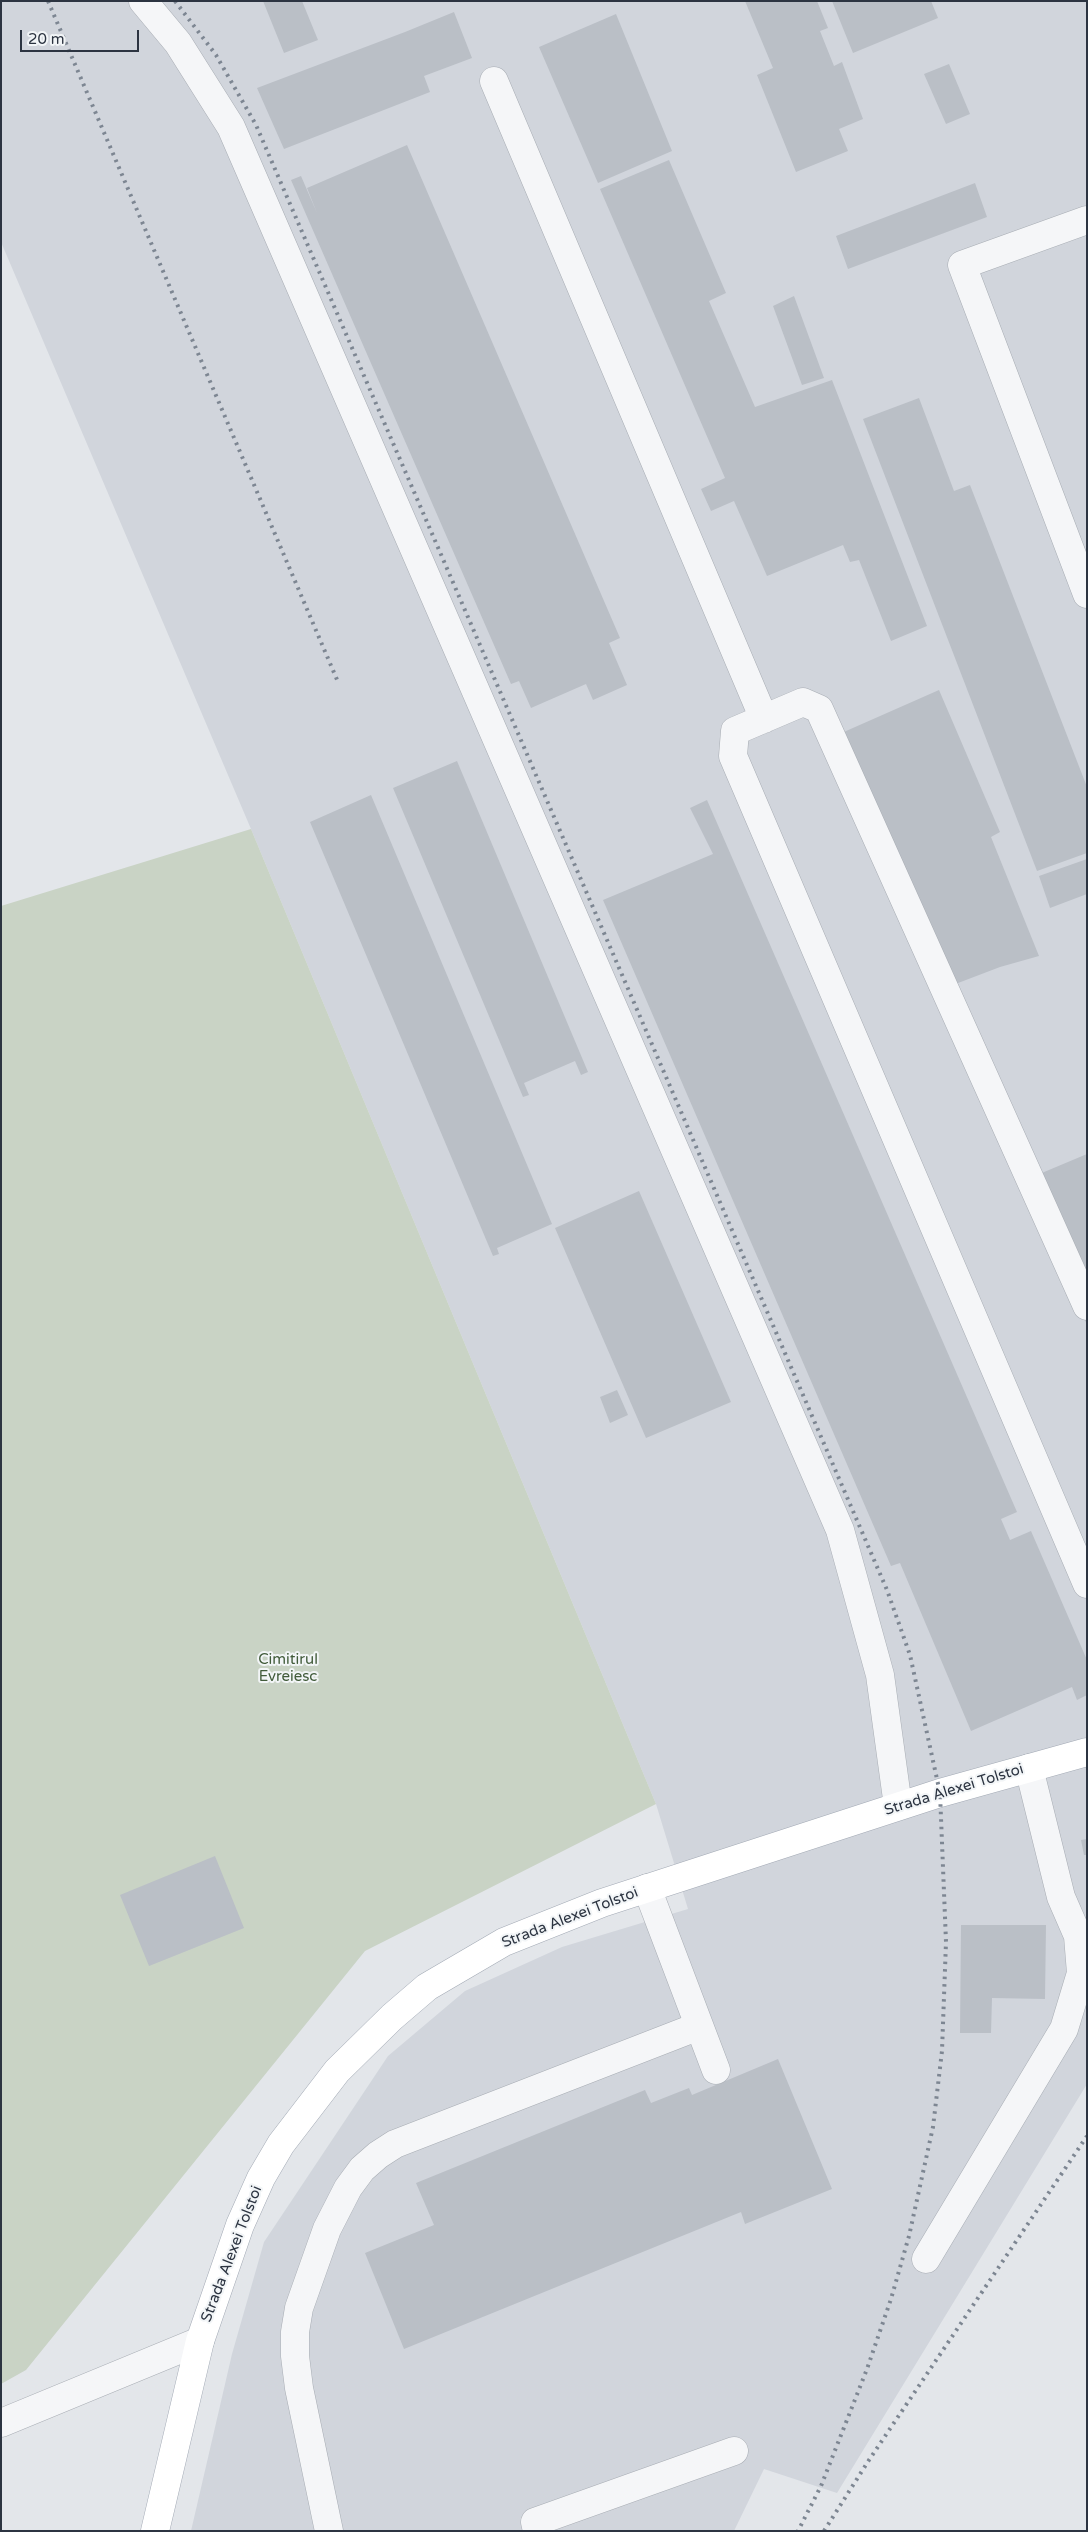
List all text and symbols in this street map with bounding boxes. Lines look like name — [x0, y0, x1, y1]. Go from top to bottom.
scale bar — [22, 20, 141, 52]
text: 20 m — [28, 30, 65, 48]
park label: Cimitirul Evreiesc — [258, 1651, 318, 1686]
street label: Strada Alexei Tolstoi — [882, 1760, 1026, 1820]
street label: Strada Alexei Tolstoi — [499, 1884, 641, 1952]
street label: Strada Alexei Tolstoi — [198, 2183, 266, 2325]

